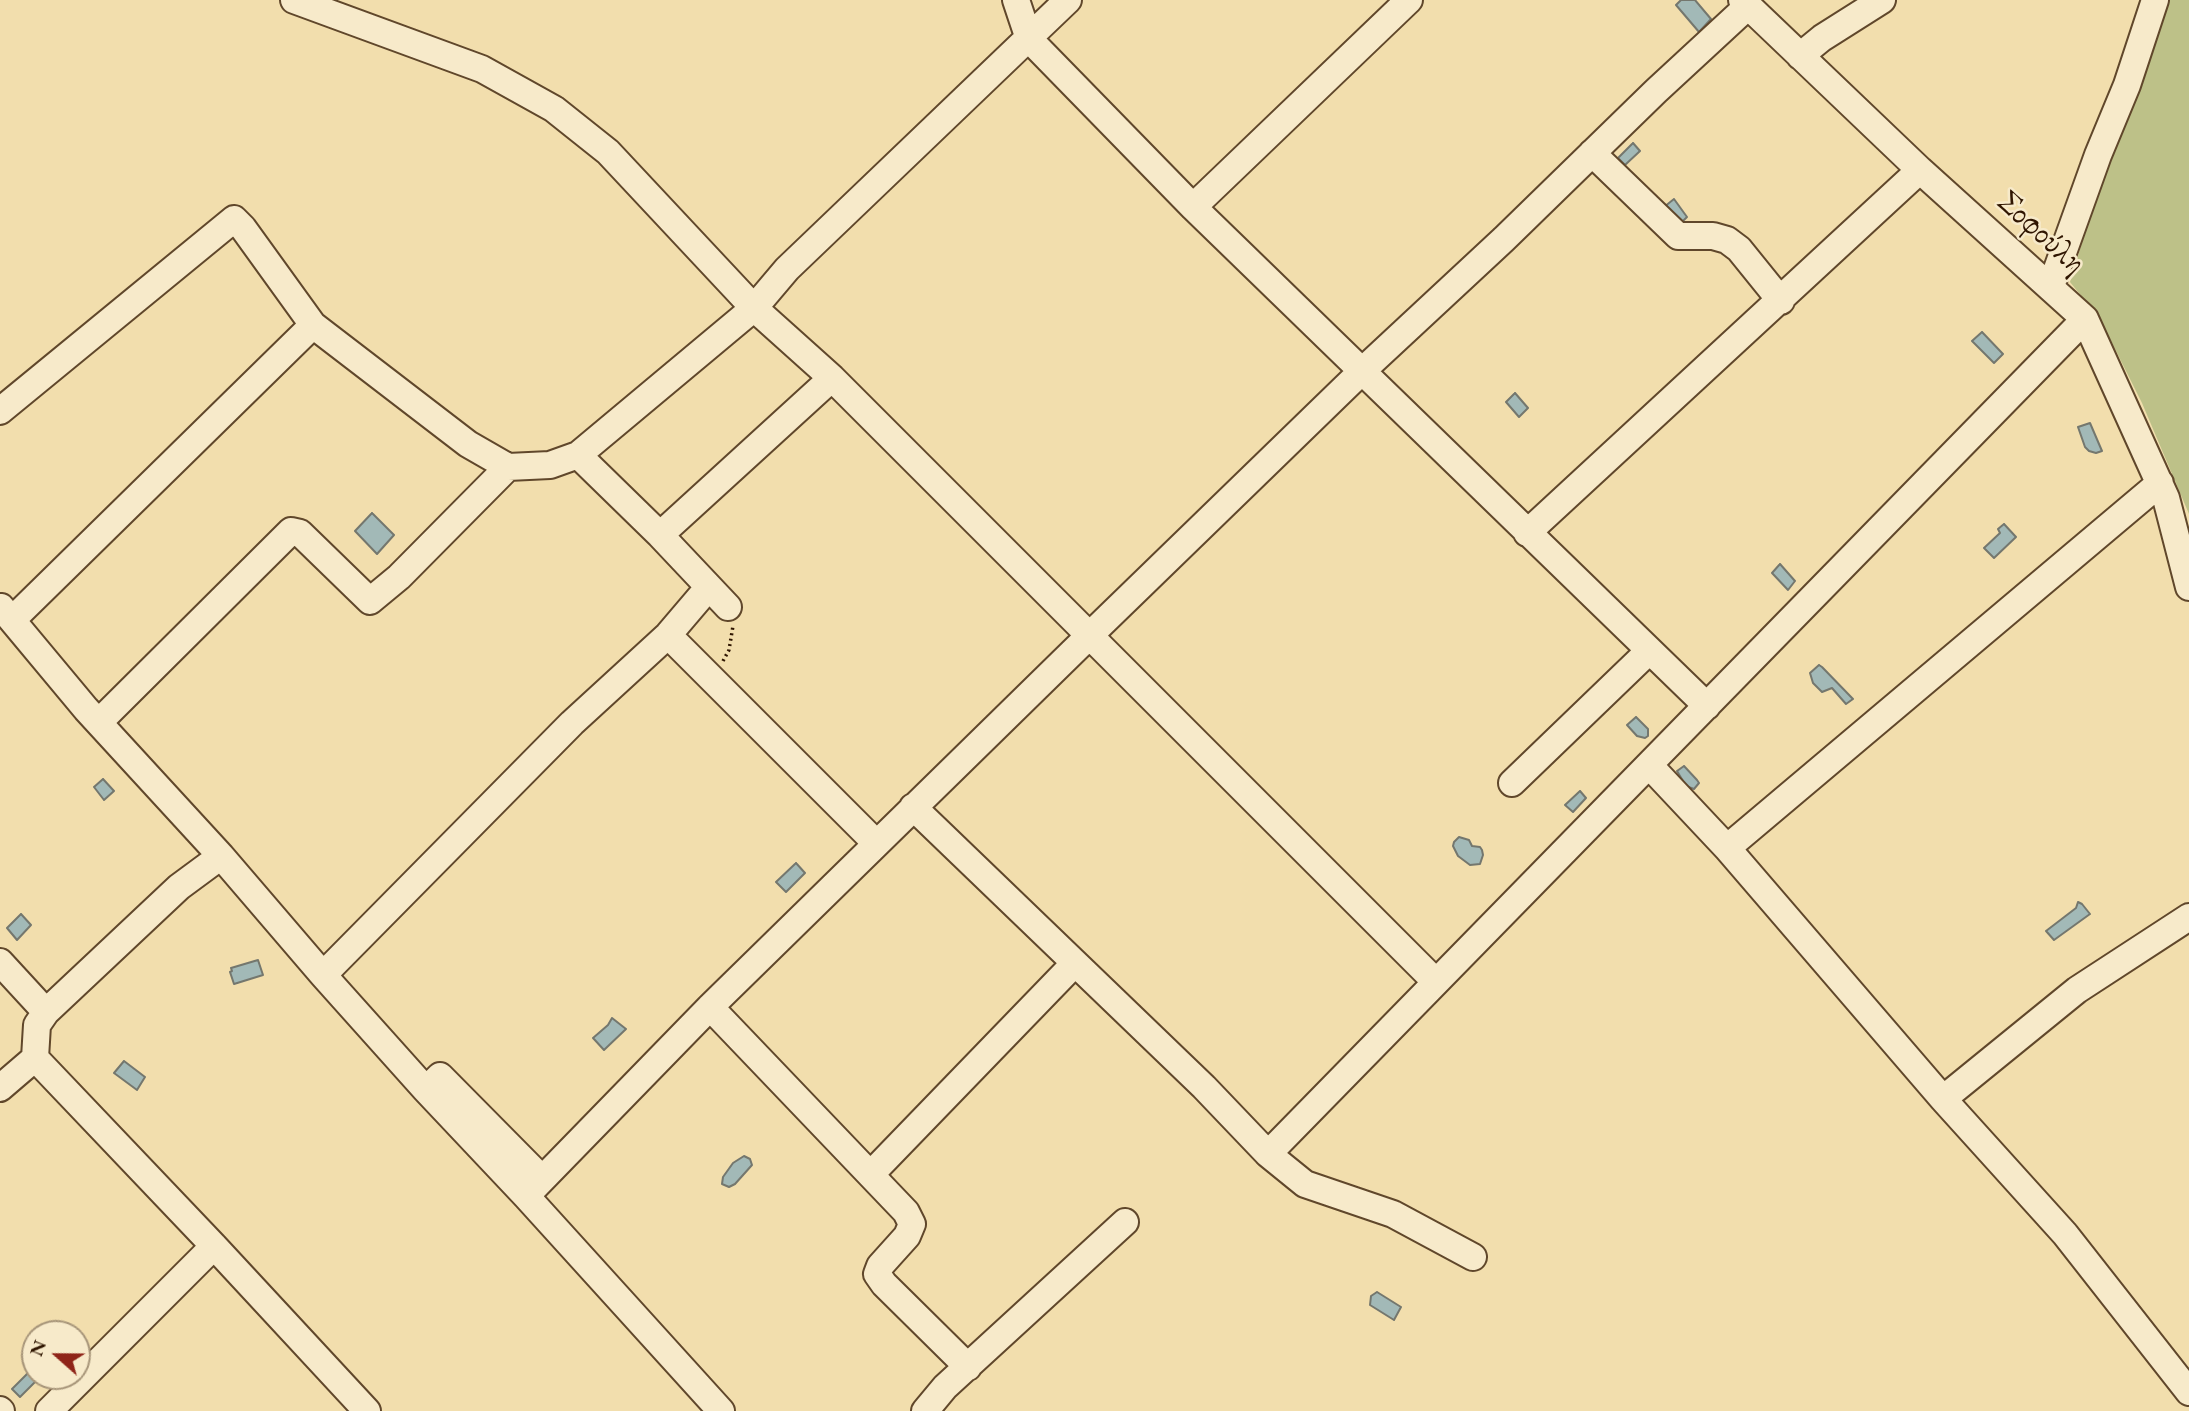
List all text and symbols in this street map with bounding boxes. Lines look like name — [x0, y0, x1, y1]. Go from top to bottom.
street label: Σοφούλη — [1989, 183, 2093, 283]
north arrow — [21, 1320, 91, 1390]
text: N — [23, 1336, 52, 1360]

